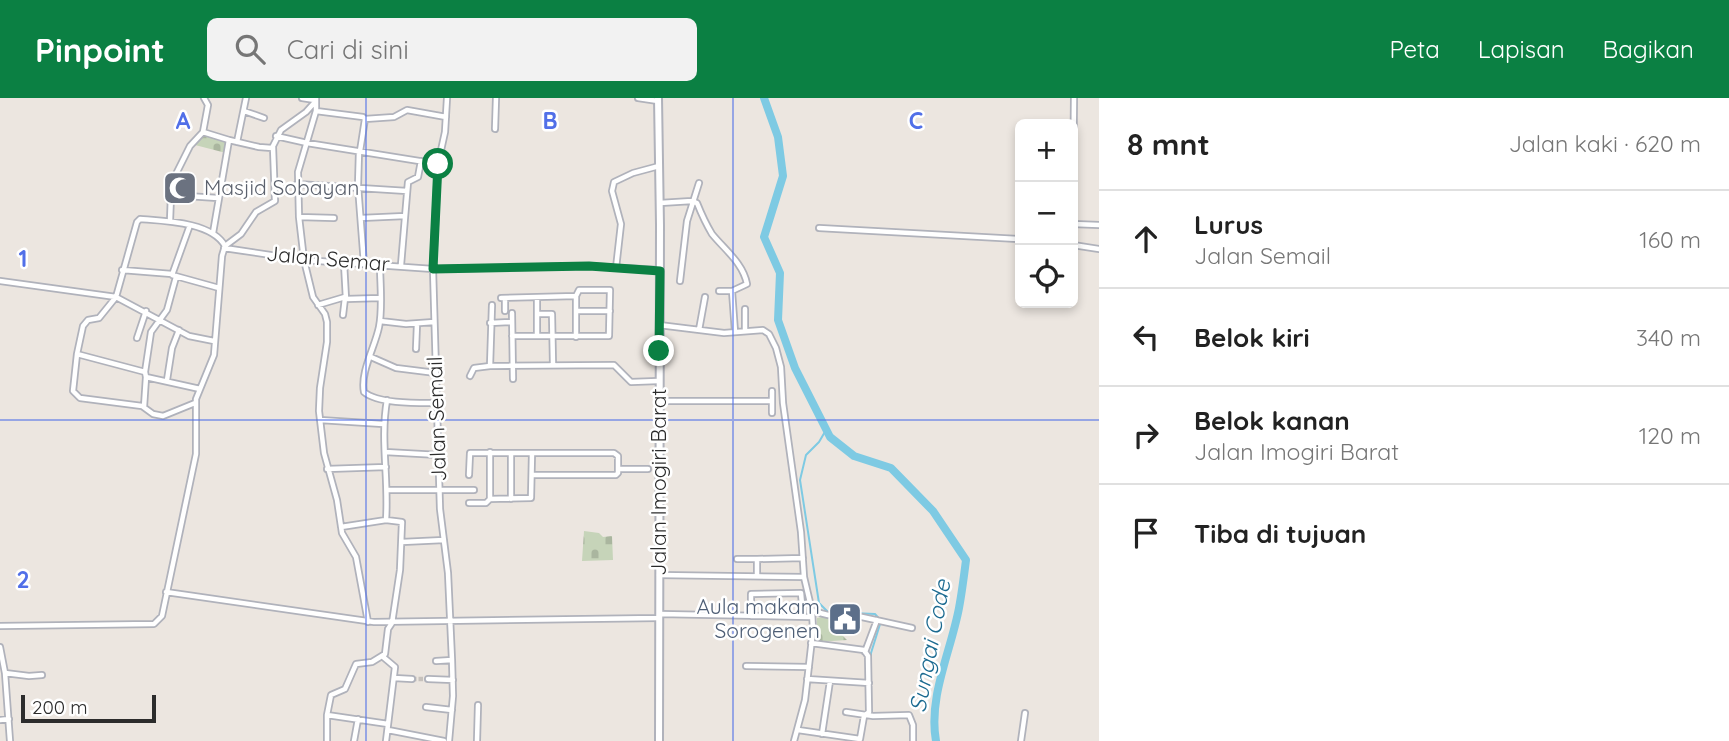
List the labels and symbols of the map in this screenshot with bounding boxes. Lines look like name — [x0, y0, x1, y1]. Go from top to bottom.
text: A — [176, 106, 191, 135]
text: B — [542, 106, 558, 135]
text: C — [909, 106, 923, 135]
route start — [422, 148, 453, 179]
mosque icon: Masjid Sobayan — [161, 169, 199, 207]
place label: Masjid Sobayan — [204, 174, 359, 200]
street label: Jalan Semar — [265, 240, 391, 276]
text: 1 — [19, 244, 27, 273]
route end — [643, 335, 674, 366]
street label: Jalan Semail — [421, 356, 451, 482]
street label: Jalan Imogiri Barat — [645, 388, 671, 576]
text: 2 — [16, 565, 30, 594]
water label: Sungai Code — [902, 576, 957, 715]
place label: Aula makam Sorogenen — [696, 593, 820, 643]
public building icon: Aula makam Sorogenen — [826, 600, 864, 638]
scale bar — [21, 692, 156, 724]

